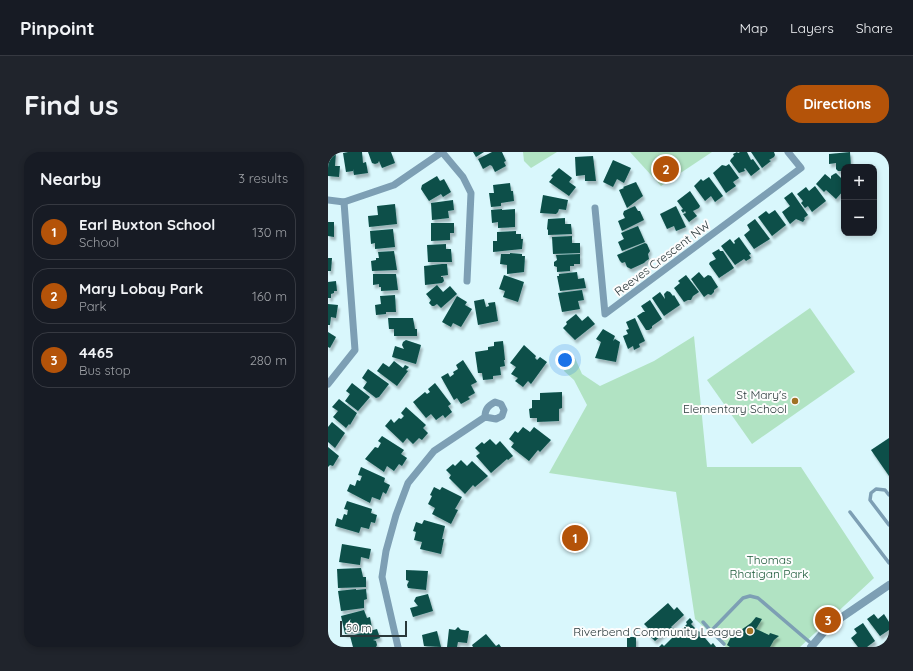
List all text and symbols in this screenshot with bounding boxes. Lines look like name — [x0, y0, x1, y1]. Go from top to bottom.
text: Pinpoint — [20, 16, 95, 40]
text: Map — [739, 19, 768, 37]
text: Layers — [790, 19, 834, 37]
text: Share — [856, 19, 893, 37]
button: Directions — [786, 85, 889, 123]
text: Find us — [24, 87, 118, 122]
pin: 2 — [653, 154, 679, 184]
map controls — [841, 164, 877, 236]
button: + — [841, 164, 877, 200]
text: Nearby — [40, 168, 101, 189]
text: 3 results — [238, 170, 288, 186]
button: − — [841, 200, 877, 236]
text: Earl Buxton School — [79, 215, 215, 234]
street label: Reeves Crescent NW — [611, 217, 713, 299]
text: 1 — [51, 224, 57, 240]
text: 130 m — [252, 224, 287, 240]
text: School — [79, 234, 119, 250]
text: Mary Lobay Park — [79, 279, 203, 298]
text: 2 — [50, 288, 58, 304]
text: 160 m — [252, 288, 287, 304]
text: Park — [79, 298, 107, 314]
text: 4465 — [79, 343, 114, 362]
your location — [555, 350, 575, 370]
text: 3 — [51, 352, 57, 368]
text: 280 m — [250, 352, 287, 368]
text: Bus stop — [79, 362, 131, 378]
place label: St Mary's Elementary School — [683, 387, 787, 416]
marker: St Mary's Elementary School — [790, 396, 800, 406]
pin: 1 — [562, 523, 588, 553]
park label: Thomas Rhatigan Park — [729, 552, 809, 581]
pin: 3 — [815, 605, 841, 635]
scale bar — [340, 619, 407, 638]
text: 50 m — [346, 621, 372, 635]
place label: Riverbend Community League — [573, 624, 742, 639]
marker: Riverbend Community League — [745, 626, 755, 636]

